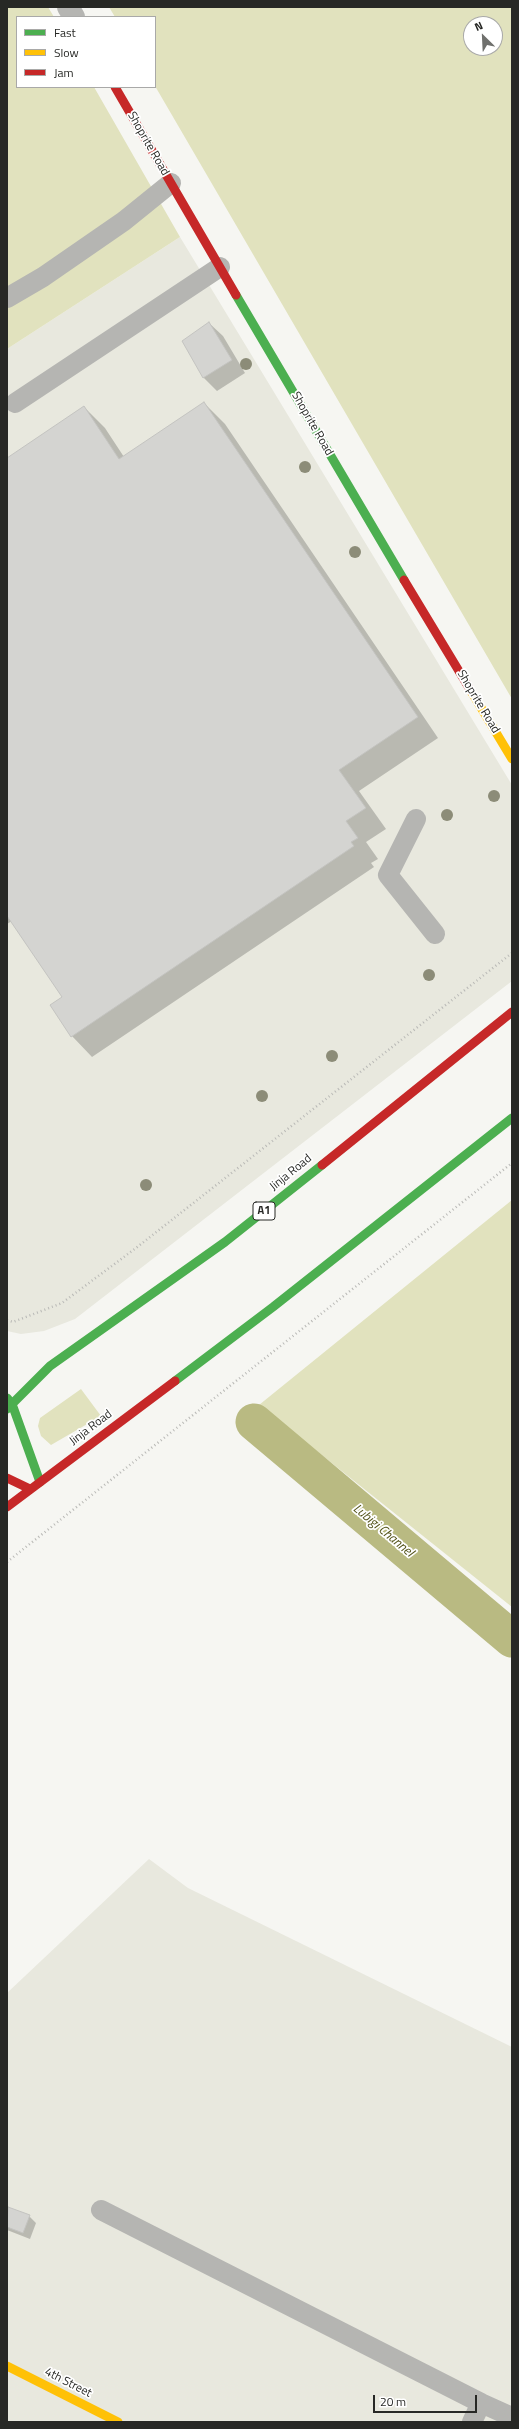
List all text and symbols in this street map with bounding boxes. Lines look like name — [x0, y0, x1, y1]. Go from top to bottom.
legend — [16, 16, 156, 88]
north arrow — [463, 16, 503, 56]
text: N — [472, 17, 485, 35]
text: Fast — [54, 23, 76, 42]
text: Slow — [54, 43, 79, 62]
text: Jam — [54, 63, 74, 82]
street label: Shoprite Road — [124, 110, 172, 178]
street label: Shoprite Road — [288, 390, 336, 458]
street label: Shoprite Road — [453, 668, 503, 736]
street label: Jinja Road — [267, 1152, 315, 1194]
road number: A1 — [253, 1202, 275, 1220]
street label: Jinja Road — [67, 1407, 115, 1449]
water label: Lubigi Channel — [350, 1501, 416, 1561]
street label: 4th Street — [42, 2365, 94, 2401]
scale bar — [375, 2387, 479, 2413]
text: 20 m — [380, 2392, 406, 2411]

